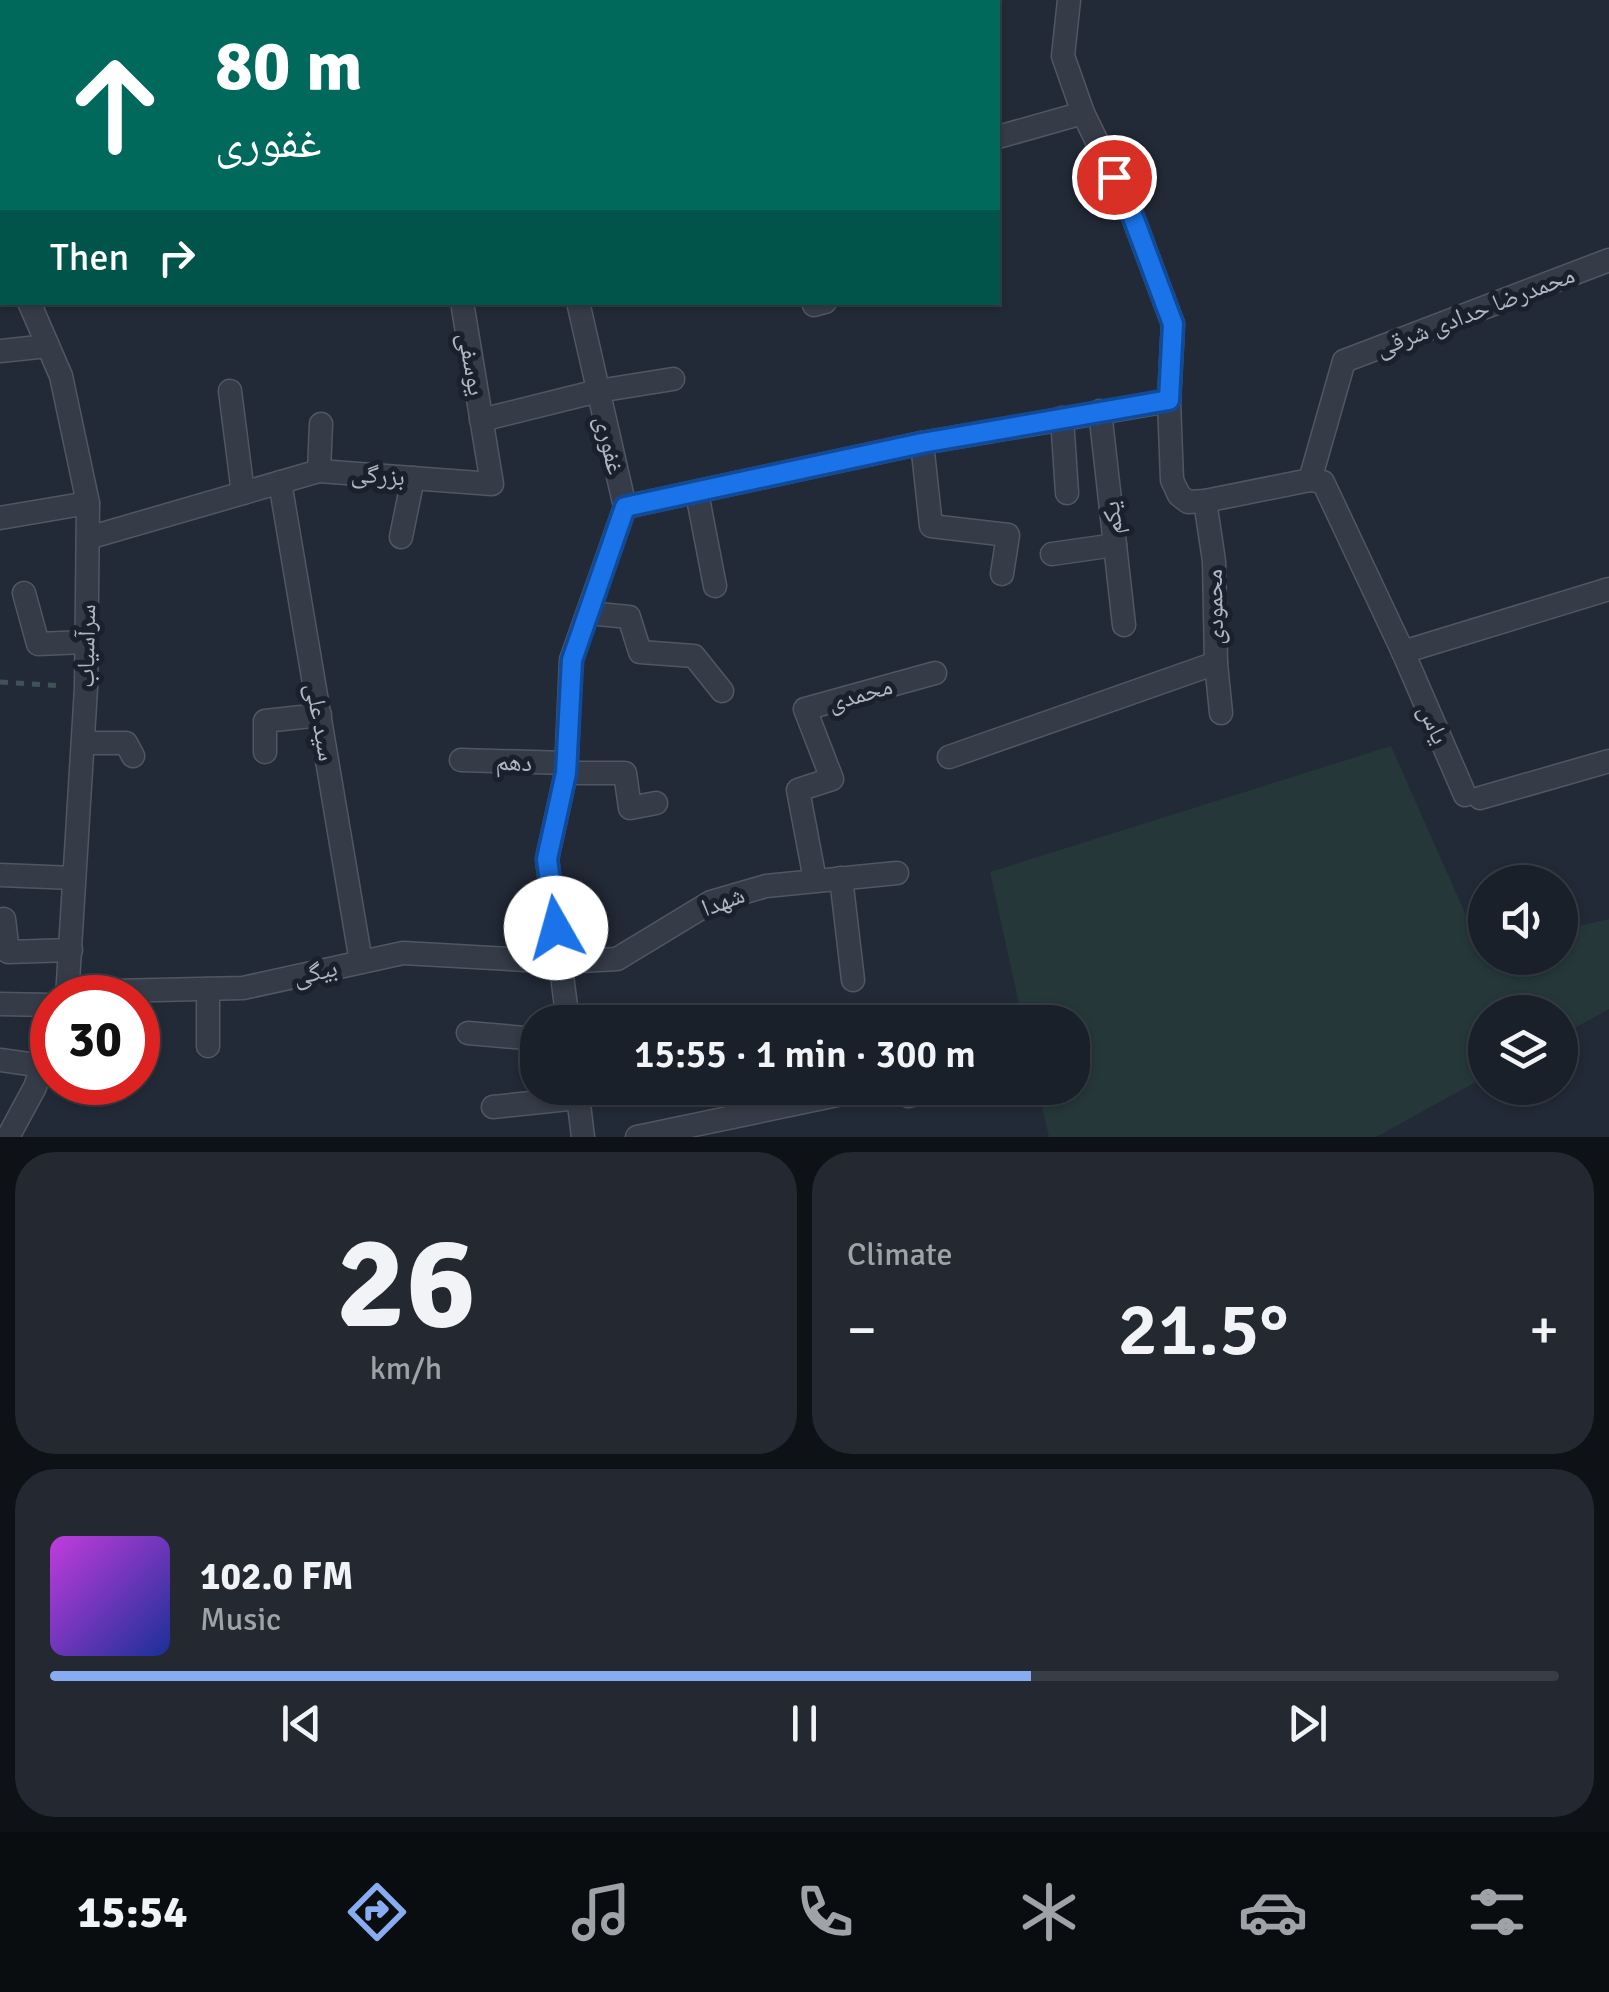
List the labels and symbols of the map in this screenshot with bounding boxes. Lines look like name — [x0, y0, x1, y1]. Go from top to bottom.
pin — [1072, 135, 1157, 220]
street label: محمدرضا حدادی شرقی — [1371, 259, 1579, 363]
street label: یوسفی — [451, 330, 493, 398]
street label: غفوری — [588, 413, 632, 477]
street label: بزرگی — [350, 458, 406, 492]
street label: یکم — [1095, 500, 1130, 536]
street label: محمودی — [1198, 569, 1230, 645]
street label: سرآسیاب — [70, 604, 102, 688]
street label: محمدی — [824, 670, 896, 718]
street label: سید علی — [299, 681, 343, 763]
street label: یاس — [1412, 699, 1456, 749]
street label: دهم — [495, 746, 533, 779]
position arrow — [504, 876, 608, 980]
street label: شهدا — [697, 879, 749, 923]
street label: بیگی — [290, 952, 340, 992]
speed limit sign: 30 — [30, 975, 160, 1105]

